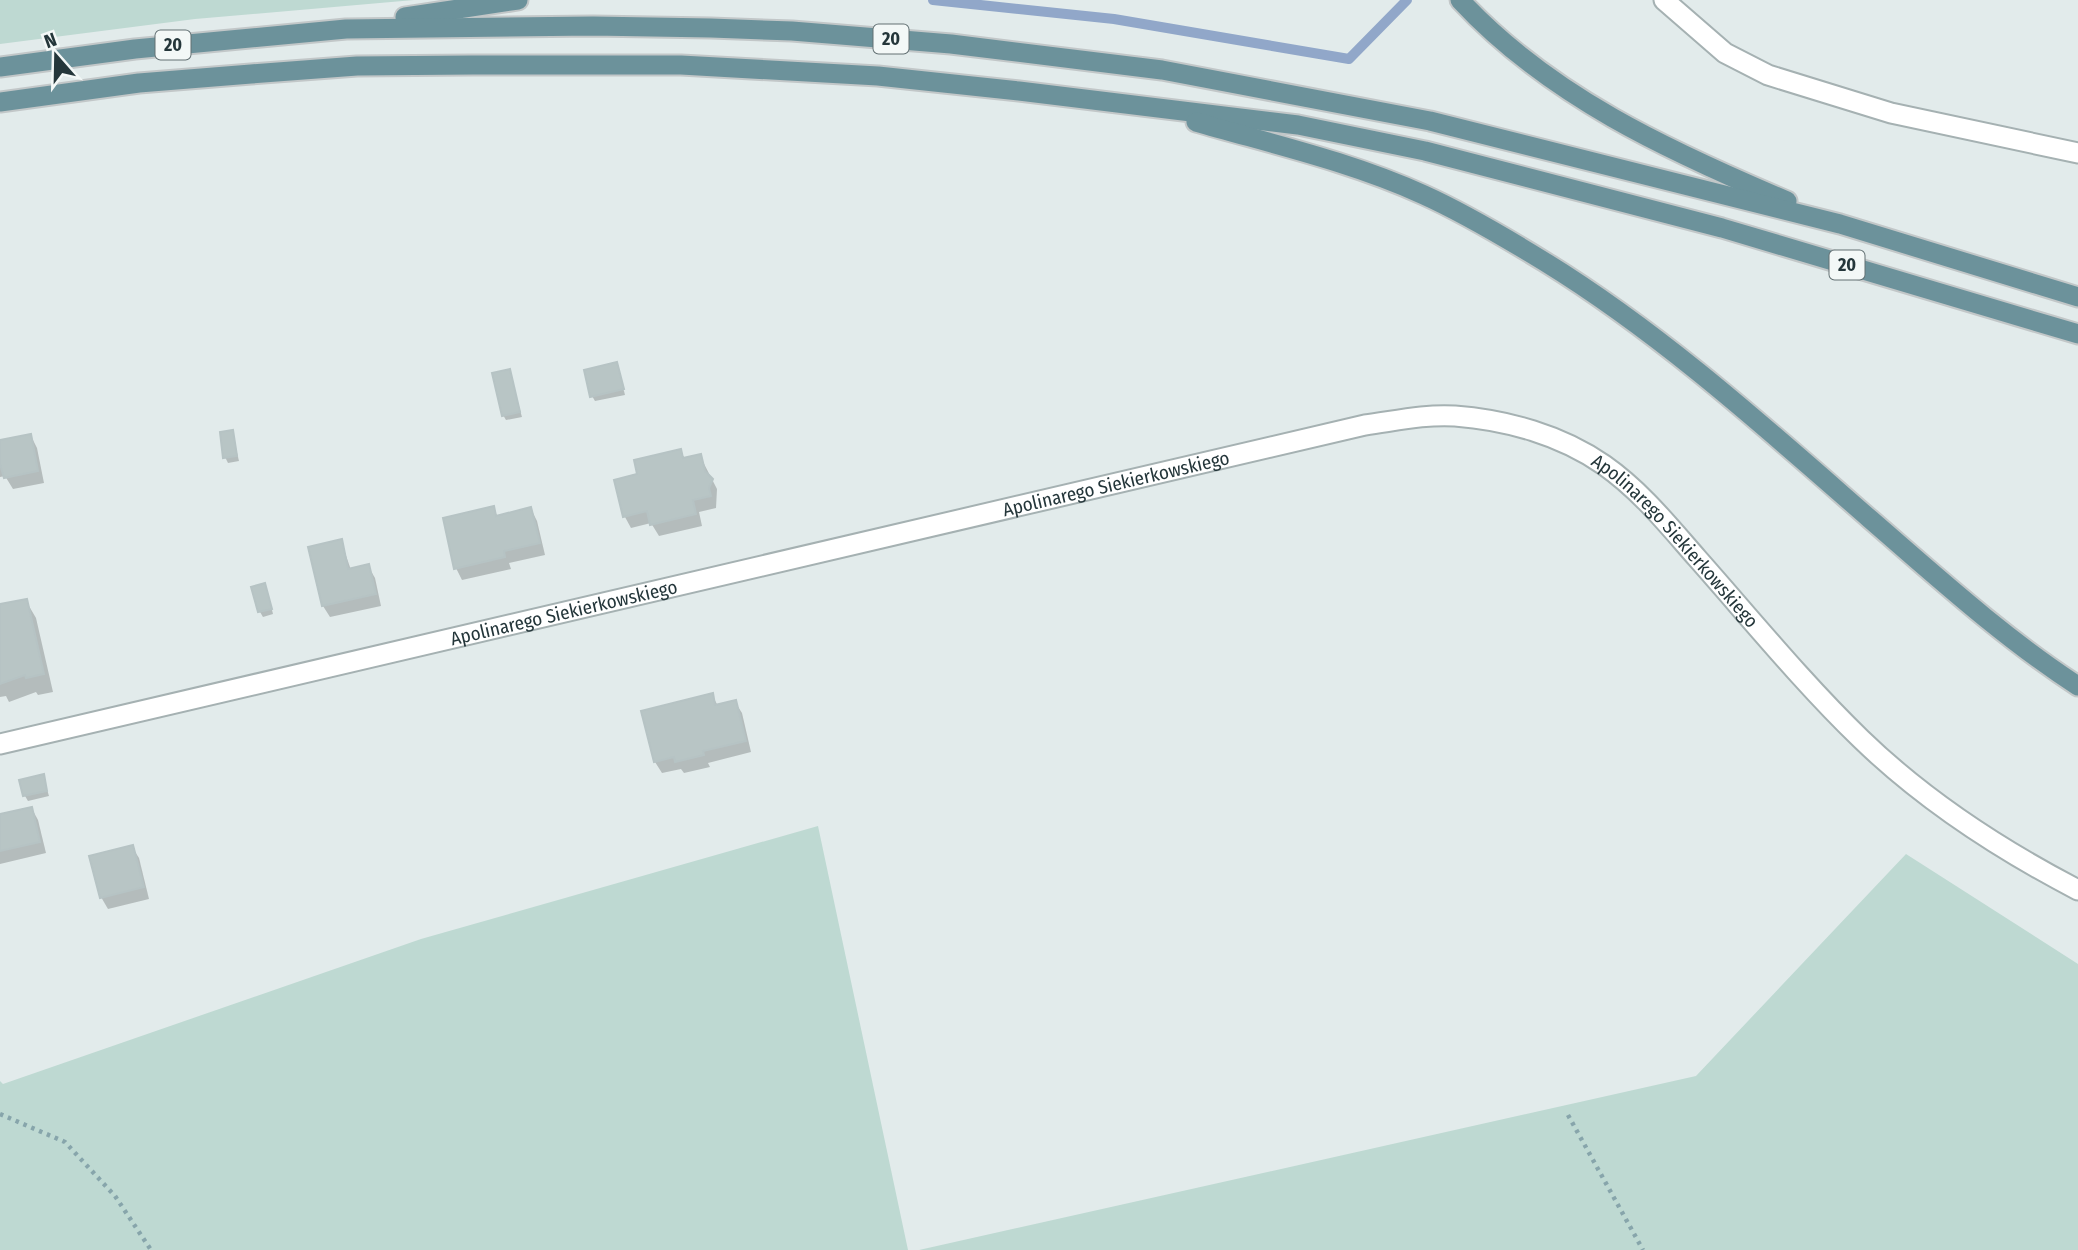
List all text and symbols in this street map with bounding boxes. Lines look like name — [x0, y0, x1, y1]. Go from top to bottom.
north arrow — [21, 21, 91, 91]
road number: 20 — [874, 24, 908, 54]
text: N — [41, 28, 60, 53]
road number: 20 — [156, 31, 190, 60]
road number: 20 — [1829, 250, 1864, 279]
street label: Apolinarego Siekierkowskiego — [1000, 446, 1232, 521]
street label: Apolinarego Siekierkowskiego — [1587, 449, 1763, 632]
street label: Apolinarego Siekierkowskiego — [448, 575, 680, 650]

